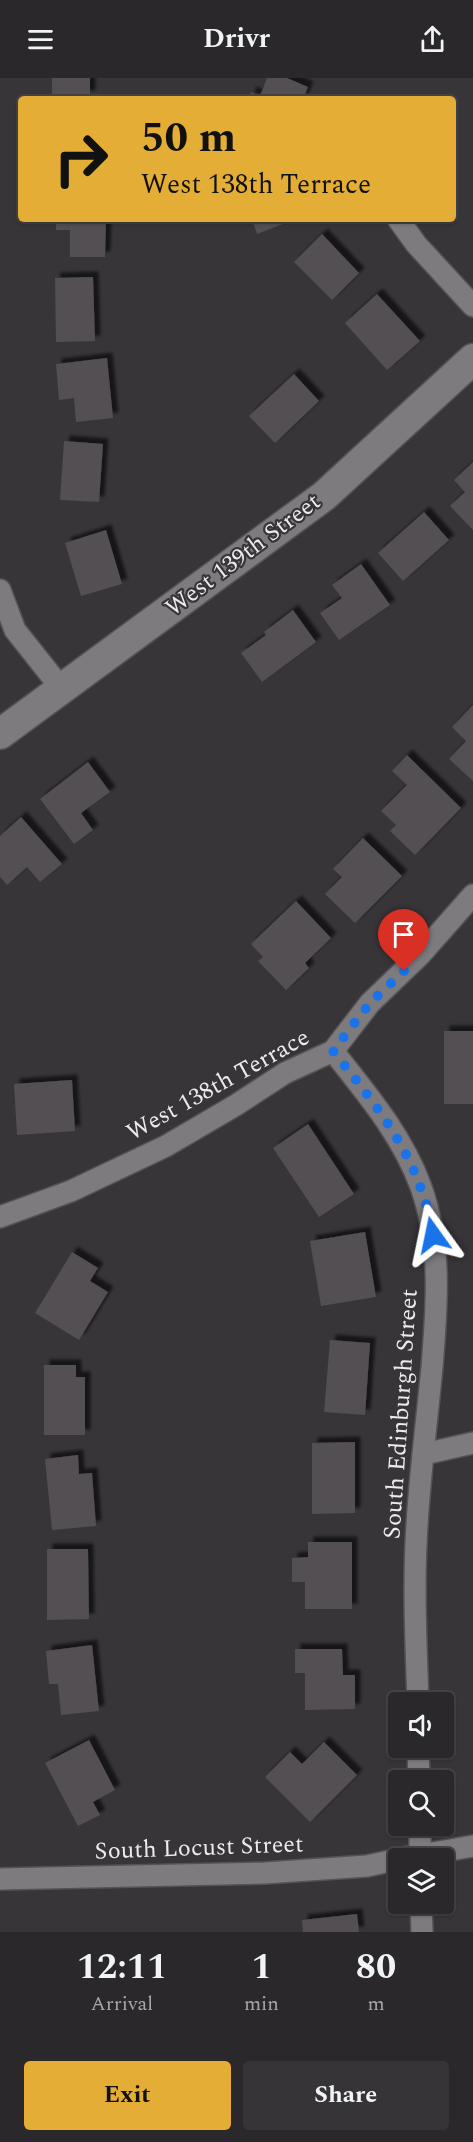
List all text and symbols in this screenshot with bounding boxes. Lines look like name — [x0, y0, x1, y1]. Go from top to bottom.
text: Drivr — [203, 18, 270, 60]
icon: menu — [24, 23, 57, 56]
icon: share — [416, 23, 449, 56]
text: 50 m — [141, 107, 236, 170]
icon: right — [42, 120, 120, 198]
text: West 138th Terrace — [141, 164, 371, 206]
street label: West 139th Street — [158, 484, 328, 626]
pin — [378, 909, 429, 971]
icon: arrive — [387, 918, 420, 951]
street label: West 138th Terrace — [120, 1020, 316, 1150]
position arrow — [401, 1203, 465, 1267]
street label: South Edinburgh Street — [374, 1288, 428, 1540]
map controls — [388, 1692, 454, 1914]
button: sound — [388, 1692, 454, 1758]
button: search — [388, 1770, 454, 1836]
street label: South Locust Street — [94, 1826, 304, 1870]
button: layers — [388, 1848, 454, 1914]
text: 12:11 — [77, 1940, 167, 1995]
text: 1 — [251, 1940, 272, 1995]
text: 80 — [356, 1940, 396, 1995]
text: Arrival — [91, 1989, 153, 2019]
text: min — [244, 1989, 279, 2019]
text: m — [367, 1989, 385, 2019]
button: Exit — [24, 2061, 231, 2130]
button: Share — [243, 2061, 449, 2130]

